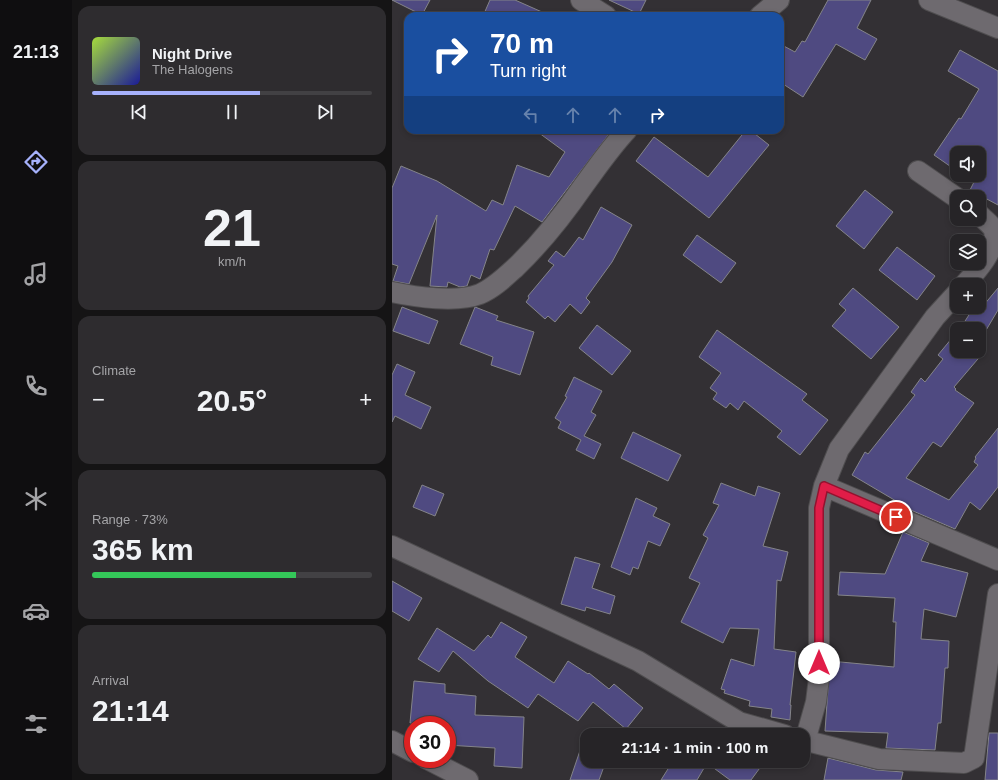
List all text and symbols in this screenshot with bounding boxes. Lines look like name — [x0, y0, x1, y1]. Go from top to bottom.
icon: right — [424, 28, 476, 80]
text: 70 m — [490, 28, 554, 59]
text: 21:13 — [13, 42, 59, 62]
text: Night Drive — [152, 45, 232, 62]
text: Turn right — [490, 61, 566, 81]
text: The Halogens — [152, 62, 233, 77]
icon: previous — [128, 101, 150, 123]
icon: pause — [221, 101, 243, 123]
icon: next — [314, 101, 336, 123]
icon: left — [520, 104, 542, 126]
icon: ahead — [562, 104, 584, 126]
icon: ahead — [604, 104, 626, 126]
icon: right — [646, 104, 668, 126]
map controls — [950, 146, 986, 358]
button: sound — [950, 146, 986, 182]
icon: directions — [22, 148, 50, 176]
button: search — [950, 190, 986, 226]
text: 21 — [203, 199, 261, 257]
button: layers — [950, 234, 986, 270]
text: km/h — [218, 254, 246, 269]
icon: music — [22, 260, 50, 288]
button: + — [950, 278, 986, 314]
button: − — [950, 322, 986, 358]
text: Climate — [92, 363, 136, 378]
icon: phone — [22, 372, 50, 400]
text: 20.5° — [197, 384, 267, 417]
text: − — [92, 387, 105, 412]
text: + — [359, 387, 372, 412]
icon: climate — [22, 485, 50, 513]
pin — [879, 500, 913, 534]
icon: arrive — [885, 506, 907, 528]
text: Range · 73% — [92, 512, 168, 527]
text: 365 km — [92, 533, 194, 566]
icon: car — [22, 597, 50, 625]
position arrow — [798, 642, 840, 684]
text: Arrival — [92, 673, 129, 688]
text: 21:14 — [92, 694, 169, 727]
icon: filters — [22, 710, 50, 738]
speed limit sign: 30 — [404, 716, 456, 768]
text: 21:14 · 1 min · 100 m — [622, 739, 768, 756]

